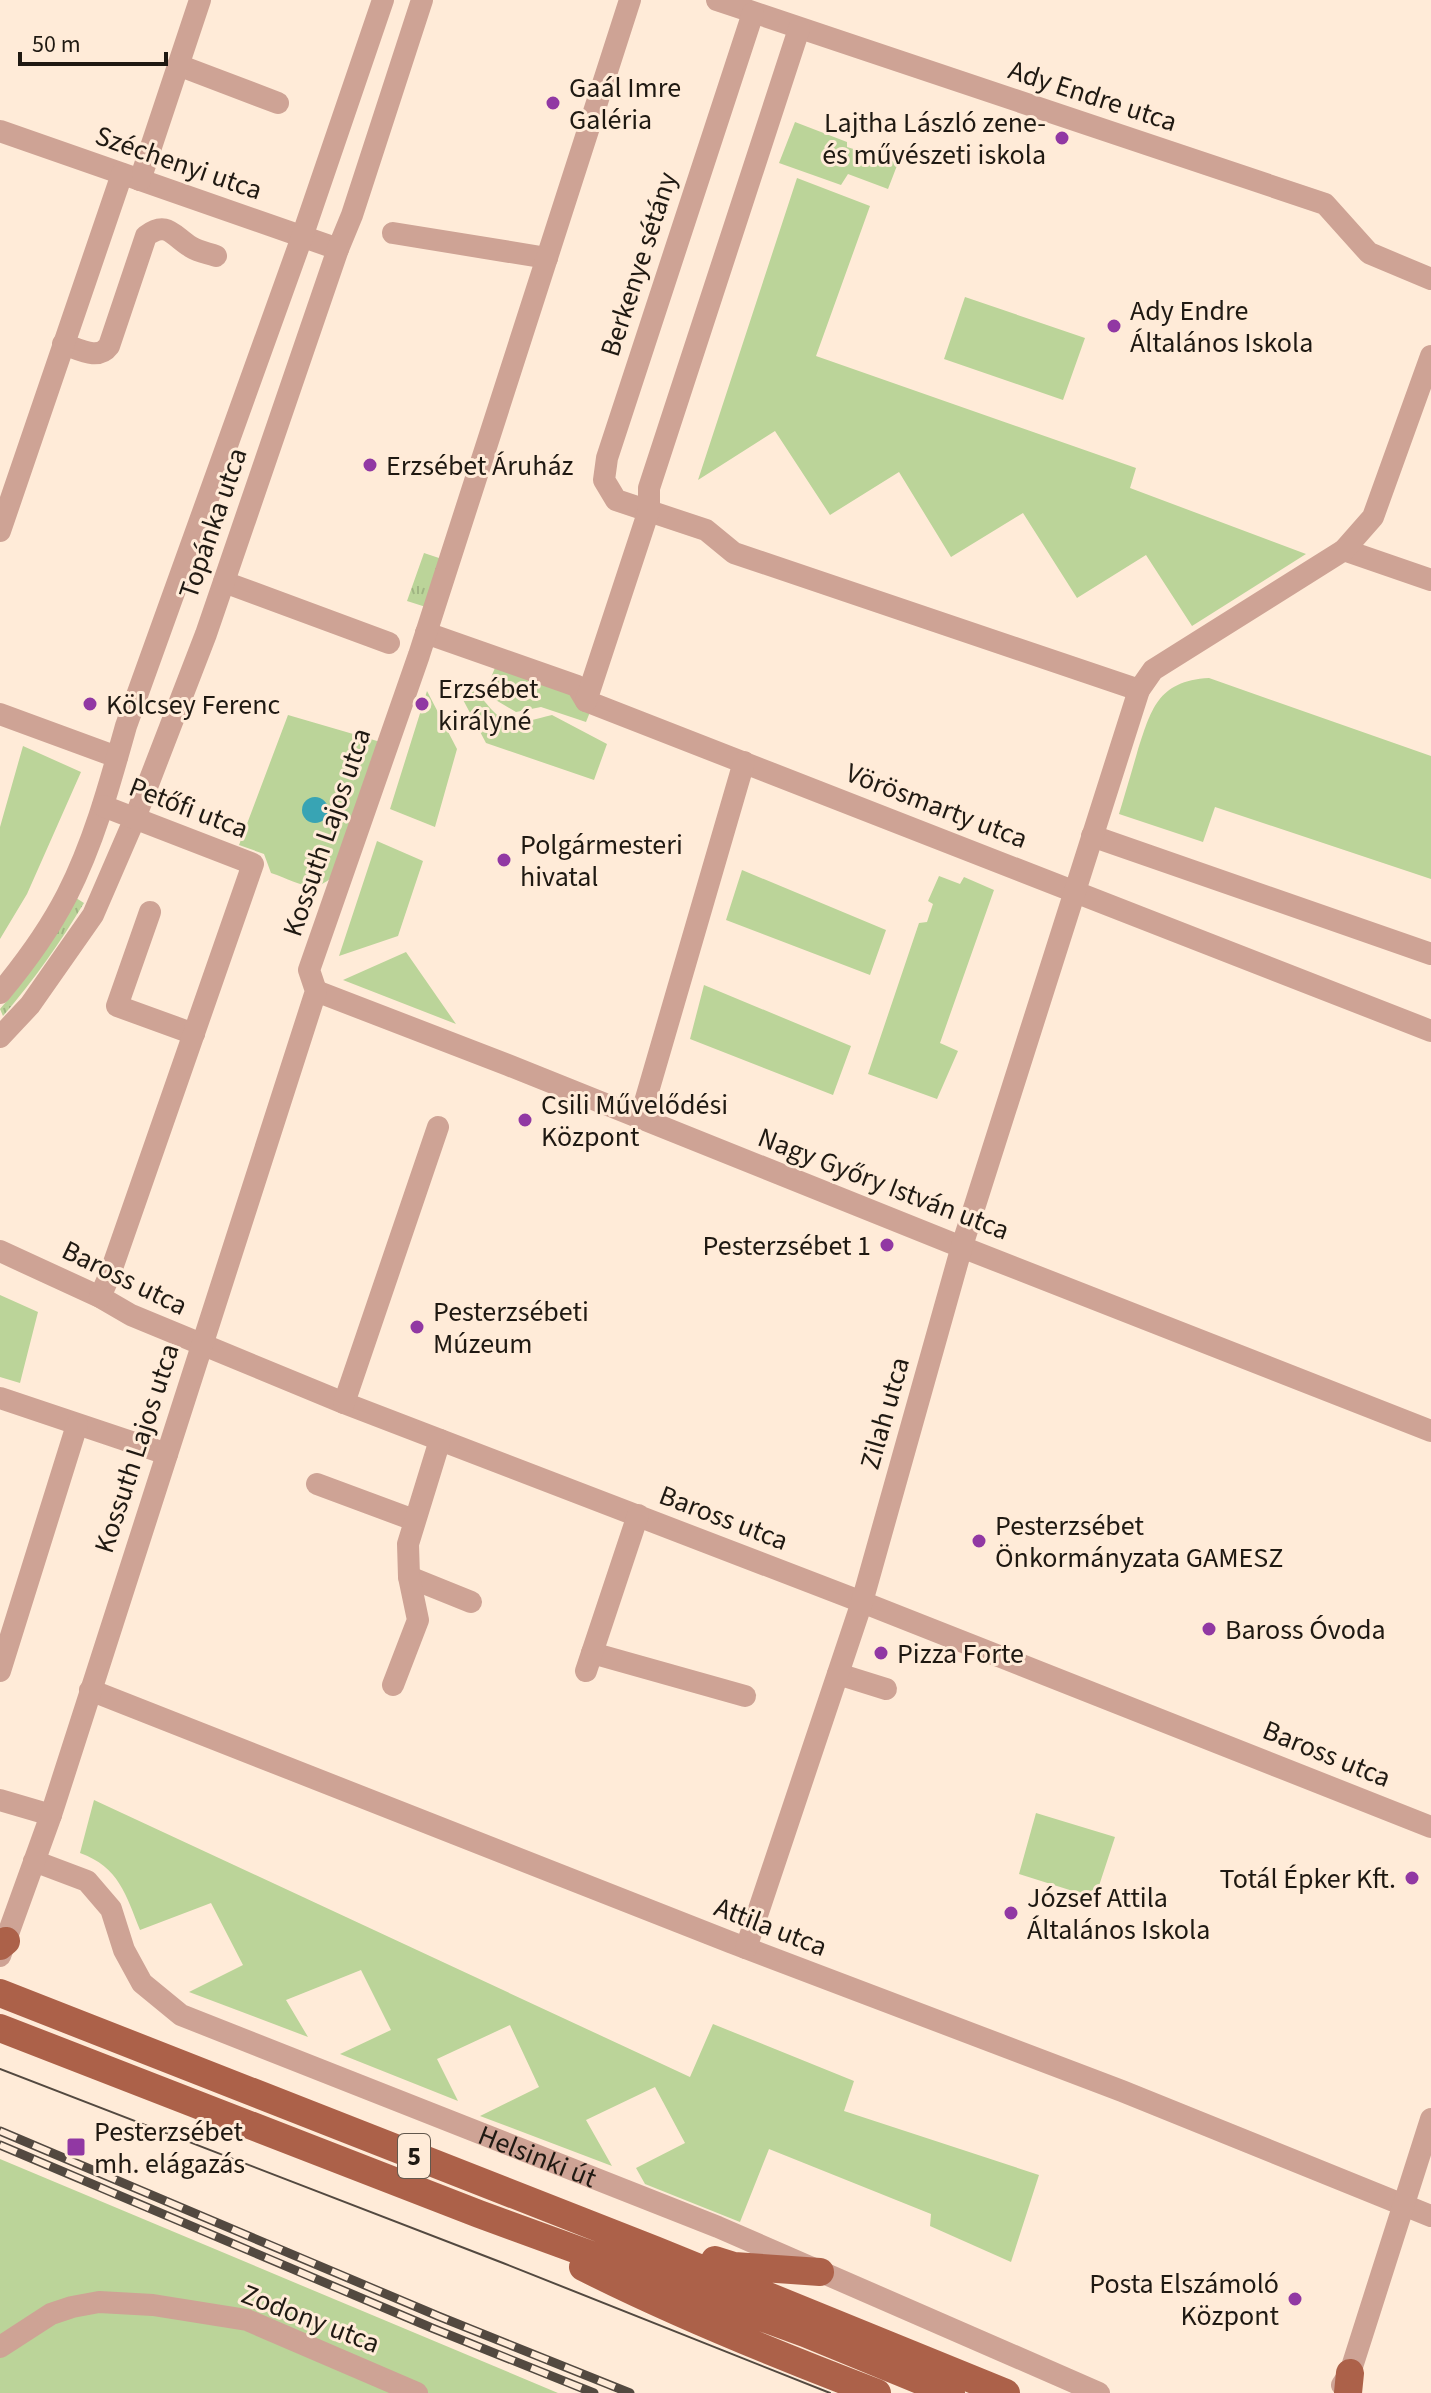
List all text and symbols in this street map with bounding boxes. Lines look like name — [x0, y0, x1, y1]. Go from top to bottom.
scale bar — [20, 16, 166, 66]
text: 50 m — [32, 27, 81, 62]
street label: Ady Endre utca — [1003, 50, 1182, 142]
place label: Gaál Imre Galéria — [569, 68, 681, 140]
marker: Gaál Imre Galéria — [544, 94, 562, 112]
place label: Lajtha László zene- és művészeti iskola — [822, 103, 1046, 175]
street label: Széchenyi utca — [90, 116, 268, 210]
marker: Lajtha László zene- és művészeti iskola — [1053, 129, 1071, 147]
street label: Berkenye sétány — [590, 167, 688, 362]
place label: Ady Endre Általános Iskola — [1130, 291, 1313, 363]
marker: Ady Endre Általános Iskola — [1105, 317, 1123, 335]
street label: Topánka utca — [168, 443, 257, 604]
place label: Erzsébet Áruház — [386, 446, 574, 486]
marker: Erzsébet Áruház — [361, 456, 379, 474]
place label: Erzsébet királyné — [438, 669, 539, 741]
place label: Kölcsey Ferenc — [106, 685, 281, 725]
marker: Kölcsey Ferenc — [81, 695, 99, 713]
marker: Erzsébet királyné — [413, 695, 431, 713]
street label: Kossuth Lajos utca — [273, 723, 381, 942]
street label: Vörösmarty utca — [840, 753, 1033, 859]
street label: Petőfi utca — [123, 767, 254, 849]
place label: Polgármesteri hivatal — [520, 825, 683, 897]
marker: Polgármesteri hivatal — [495, 851, 513, 869]
place label: Csili Művelődési Központ — [541, 1085, 728, 1157]
marker: Csili Művelődési Központ — [516, 1111, 534, 1129]
street label: Nagy Győry István utca — [752, 1118, 1015, 1250]
place label: Pesterzsébet 1 — [703, 1226, 871, 1266]
street label: Baross utca — [55, 1230, 194, 1325]
marker: Pesterzsébet 1 — [878, 1236, 896, 1254]
place label: Pesterzsébeti Múzeum — [433, 1292, 589, 1364]
marker: Pesterzsébeti Múzeum — [408, 1318, 426, 1336]
street label: Kossuth Lajos utca — [84, 1338, 190, 1558]
street label: Zilah utca — [850, 1352, 920, 1474]
street label: Baross utca — [653, 1475, 794, 1561]
place label: Pesterzsébet Önkormányzata GAMESZ — [995, 1506, 1283, 1578]
marker: Pesterzsébet Önkormányzata GAMESZ — [970, 1532, 988, 1550]
place label: Baross Óvoda — [1225, 1610, 1386, 1650]
marker: Baross Óvoda — [1200, 1620, 1218, 1638]
place label: Pizza Forte — [897, 1634, 1024, 1674]
marker: Pizza Forte — [872, 1644, 890, 1662]
street label: Baross utca — [1256, 1710, 1397, 1798]
place label: Totál Épker Kft. — [1220, 1859, 1396, 1899]
marker: Totál Épker Kft. — [1403, 1869, 1421, 1887]
place label: József Attila Általános Iskola — [1027, 1878, 1210, 1950]
street label: Attila utca — [708, 1887, 833, 1967]
marker: József Attila Általános Iskola — [1002, 1904, 1020, 1922]
place label: Pesterzsébet mh. elágazás — [94, 2112, 245, 2184]
street label: Helsinki út — [472, 2115, 603, 2198]
road number: 5 — [398, 2134, 430, 2178]
marker: Pesterzsébet mh. elágazás — [65, 2136, 87, 2158]
place label: Posta Elszámoló Központ — [1089, 2264, 1280, 2336]
street label: Zodony utca — [236, 2274, 386, 2364]
marker: Posta Elszámoló Központ — [1286, 2290, 1304, 2308]

